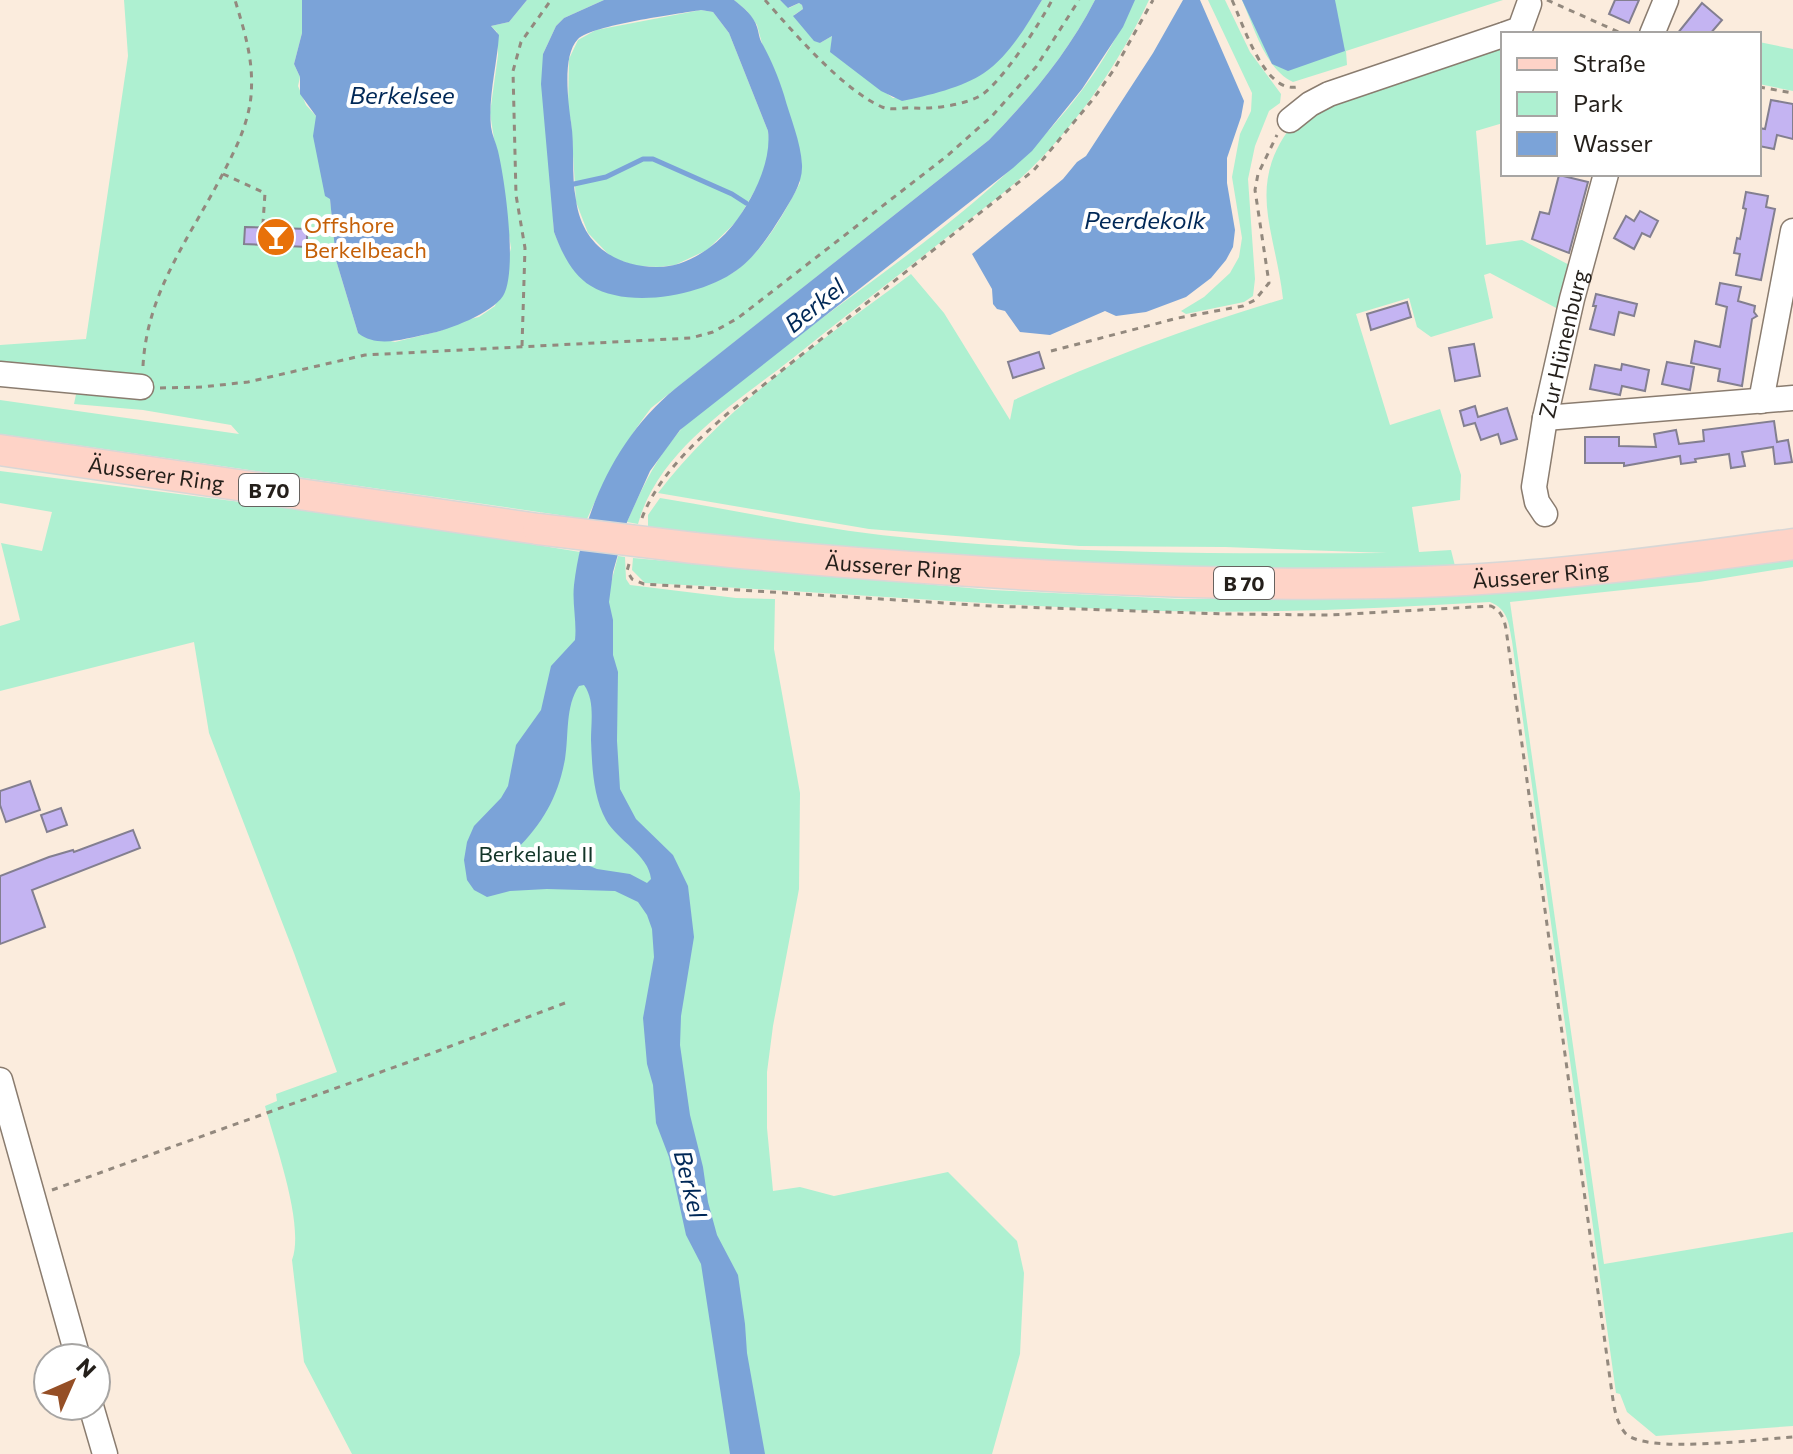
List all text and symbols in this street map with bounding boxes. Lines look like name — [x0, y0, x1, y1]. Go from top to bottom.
legend — [1501, 32, 1761, 176]
text: Straße — [1573, 48, 1646, 77]
water label: Berkelsee — [349, 80, 455, 109]
text: Park — [1573, 88, 1623, 117]
text: Wasser — [1573, 128, 1653, 157]
water label: Peerdekolk — [1084, 205, 1207, 234]
place label: Offshore Berkelbeach — [304, 211, 427, 263]
bar icon: Offshore Berkelbeach — [255, 216, 297, 258]
street label: Zur Hünenburg — [1532, 266, 1593, 420]
water label: Berkel — [778, 271, 851, 338]
street label: Äusserer Ring — [87, 450, 226, 496]
road number: B 70 — [239, 474, 299, 506]
street label: Äusserer Ring — [824, 547, 962, 584]
street label: Äusserer Ring — [1471, 554, 1610, 593]
road number: B 70 — [1214, 567, 1274, 599]
park label: Berkelaue II — [478, 840, 594, 867]
water label: Berkel — [669, 1147, 714, 1222]
north arrow — [32, 1342, 112, 1422]
text: N — [71, 1352, 102, 1383]

